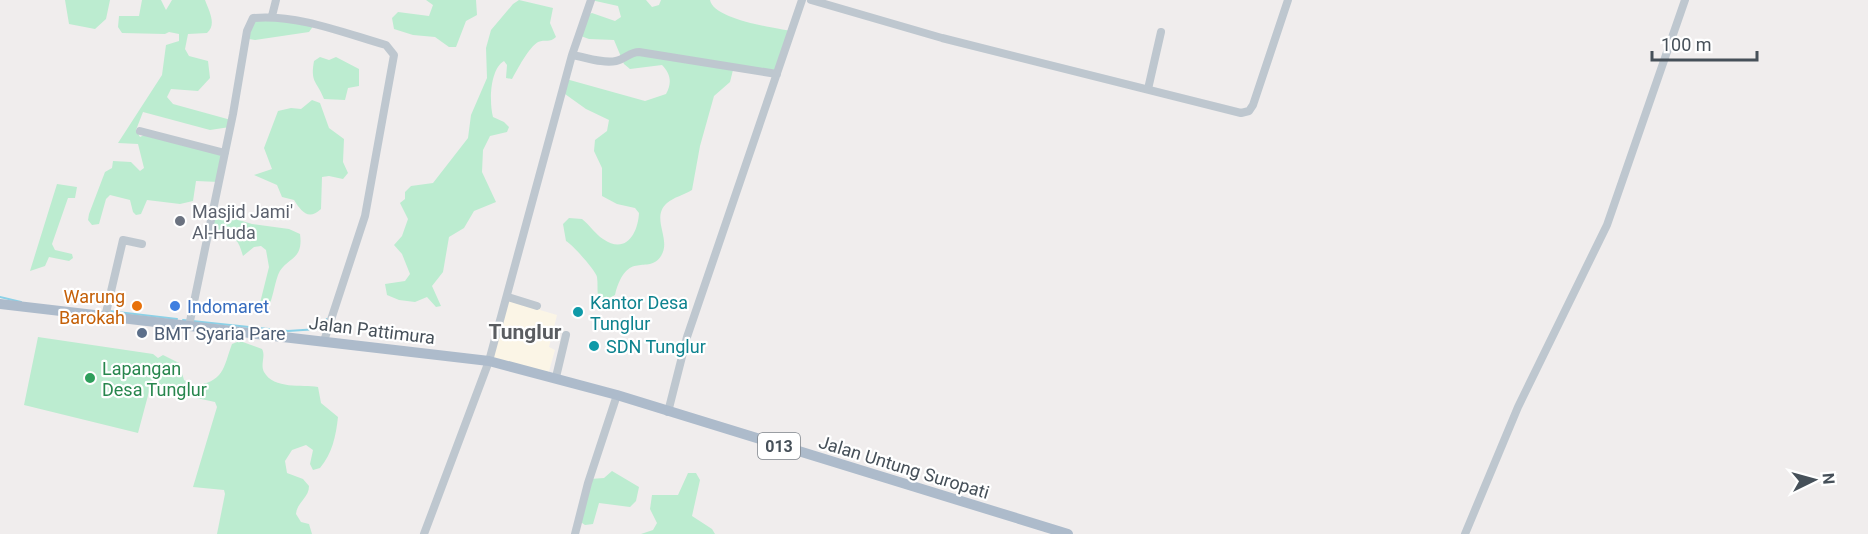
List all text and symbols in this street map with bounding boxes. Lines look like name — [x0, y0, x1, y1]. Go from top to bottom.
scale bar — [1652, 24, 1757, 62]
text: 100 m — [1661, 34, 1712, 55]
place label: Masjid Jami' Al-Huda — [192, 201, 293, 243]
marker: Masjid Jami' Al-Huda — [173, 214, 187, 228]
place label: Warung Barokah — [59, 286, 125, 328]
place label: Kantor Desa Tunglur — [590, 292, 688, 334]
place label: Indomaret — [187, 296, 269, 317]
marker: Warung Barokah — [130, 299, 144, 313]
marker: Indomaret — [168, 299, 182, 313]
marker: Kantor Desa Tunglur — [571, 305, 585, 319]
street label: Jalan Pattimura — [308, 312, 436, 348]
district label: Tunglur — [489, 320, 562, 344]
place label: BMT Syaria Pare — [154, 323, 286, 344]
marker: BMT Syaria Pare — [135, 326, 149, 340]
place label: SDN Tunglur — [606, 336, 706, 357]
marker: SDN Tunglur — [587, 339, 601, 353]
place label: Lapangan Desa Tunglur — [102, 358, 207, 400]
marker: Lapangan Desa Tunglur — [83, 371, 97, 385]
street label: Jalan Untung Suropati — [816, 431, 992, 503]
road number: 013 — [758, 433, 800, 459]
north arrow — [1784, 450, 1844, 510]
text: N — [1818, 472, 1838, 485]

